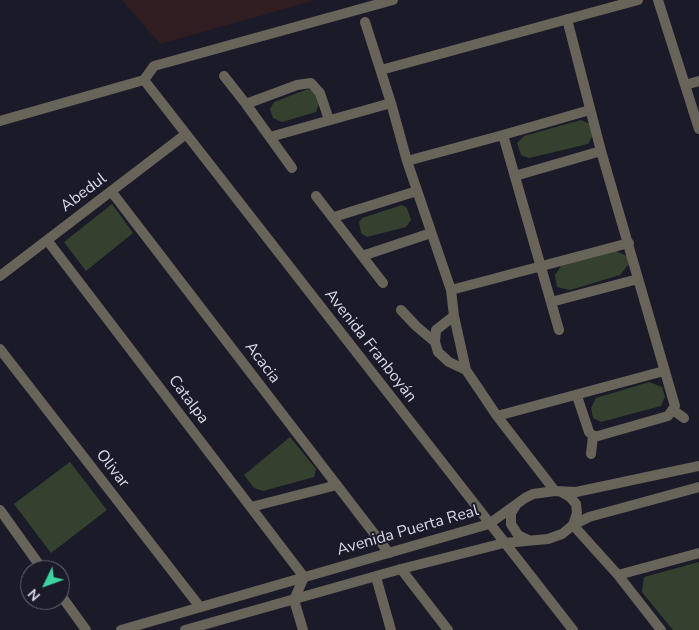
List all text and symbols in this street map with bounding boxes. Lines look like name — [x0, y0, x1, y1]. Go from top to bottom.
street label: Abedul — [57, 170, 111, 216]
street label: Avenida Franboyán — [320, 286, 420, 406]
street label: Acacia — [240, 338, 284, 388]
street label: Catalpa — [164, 372, 212, 428]
street label: Olivar — [91, 446, 133, 492]
street label: Avenida Puerta Real — [335, 502, 481, 560]
north arrow — [20, 560, 70, 610]
text: N — [24, 584, 45, 605]

